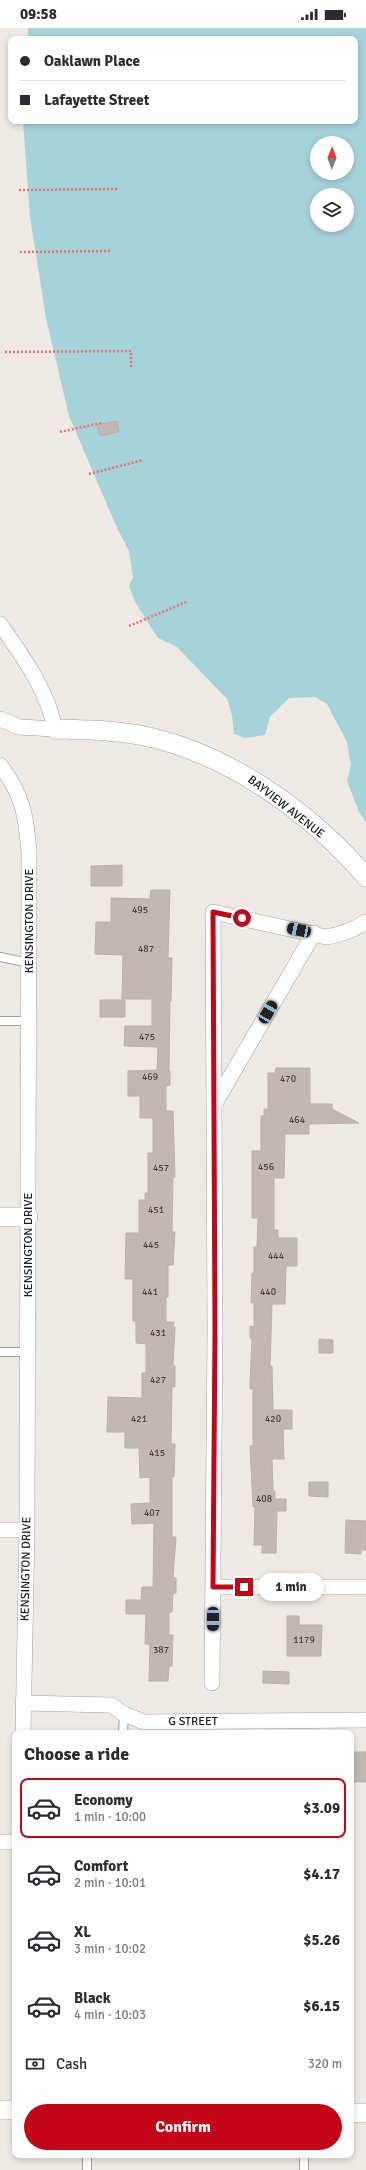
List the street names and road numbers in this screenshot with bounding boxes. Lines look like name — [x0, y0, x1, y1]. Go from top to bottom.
street label: BAYVIEW AVENUE — [245, 772, 328, 842]
street label: KENSINGTON DRIVE — [22, 868, 37, 973]
street label: KENSINGTON DRIVE — [21, 1192, 36, 1297]
street label: KENSINGTON DRIVE — [18, 1516, 34, 1621]
street label: G STREET — [168, 1714, 218, 1729]

